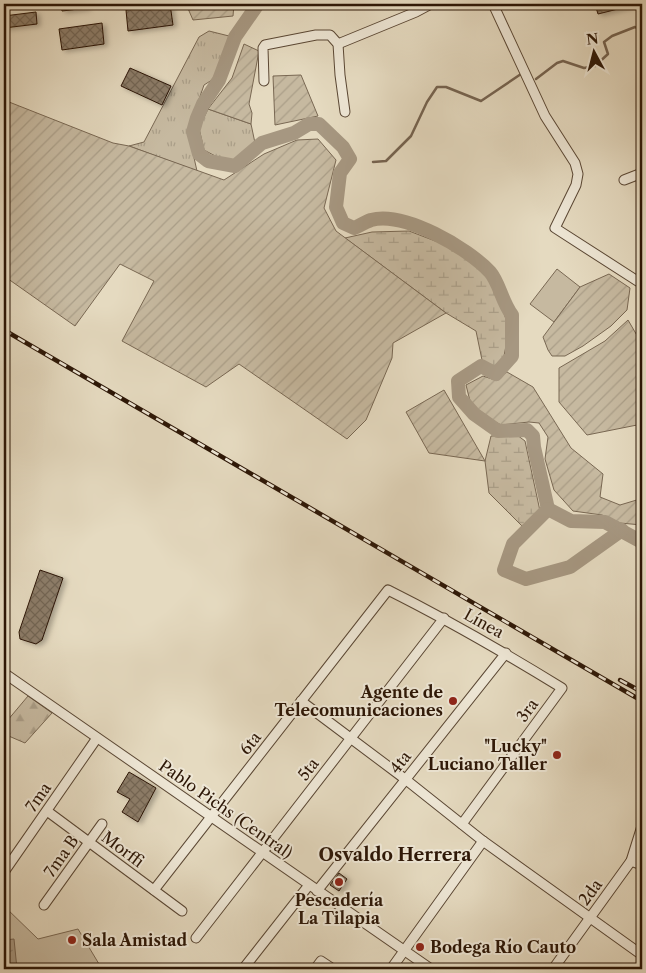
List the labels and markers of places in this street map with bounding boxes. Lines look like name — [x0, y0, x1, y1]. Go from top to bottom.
place label: Agente de Telecomunicaciones — [274, 682, 443, 720]
marker: Agente de Telecomunicaciones — [447, 695, 459, 707]
place label: "Lucky" Luciano Taller — [428, 736, 547, 774]
marker: "Lucky" Luciano Taller — [551, 749, 563, 761]
marker: Pescadería La Tilapia — [333, 876, 345, 888]
place label: Pescadería La Tilapia — [295, 890, 384, 928]
place label: Sala Amistad — [82, 930, 188, 950]
marker: Sala Amistad — [66, 934, 78, 946]
place label: Bodega Río Cauto — [430, 937, 576, 957]
marker: Bodega Río Cauto — [414, 941, 426, 953]

